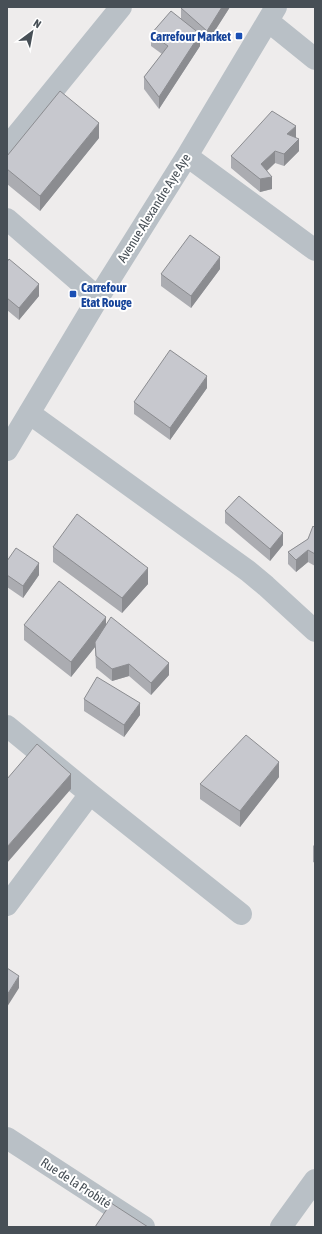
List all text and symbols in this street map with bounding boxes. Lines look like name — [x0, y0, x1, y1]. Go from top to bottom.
north arrow — [12, 12, 52, 52]
text: N — [31, 17, 43, 30]
place label: Carrefour Market — [150, 29, 231, 44]
marker: Carrefour Market — [234, 31, 244, 41]
street label: Avenue Alexandre Aye Aye — [114, 151, 194, 265]
place label: Carrefour Etat Rouge — [81, 280, 132, 310]
marker: Carrefour Etat Rouge — [68, 289, 78, 299]
street label: Rue de la Probité — [38, 1155, 114, 1211]

